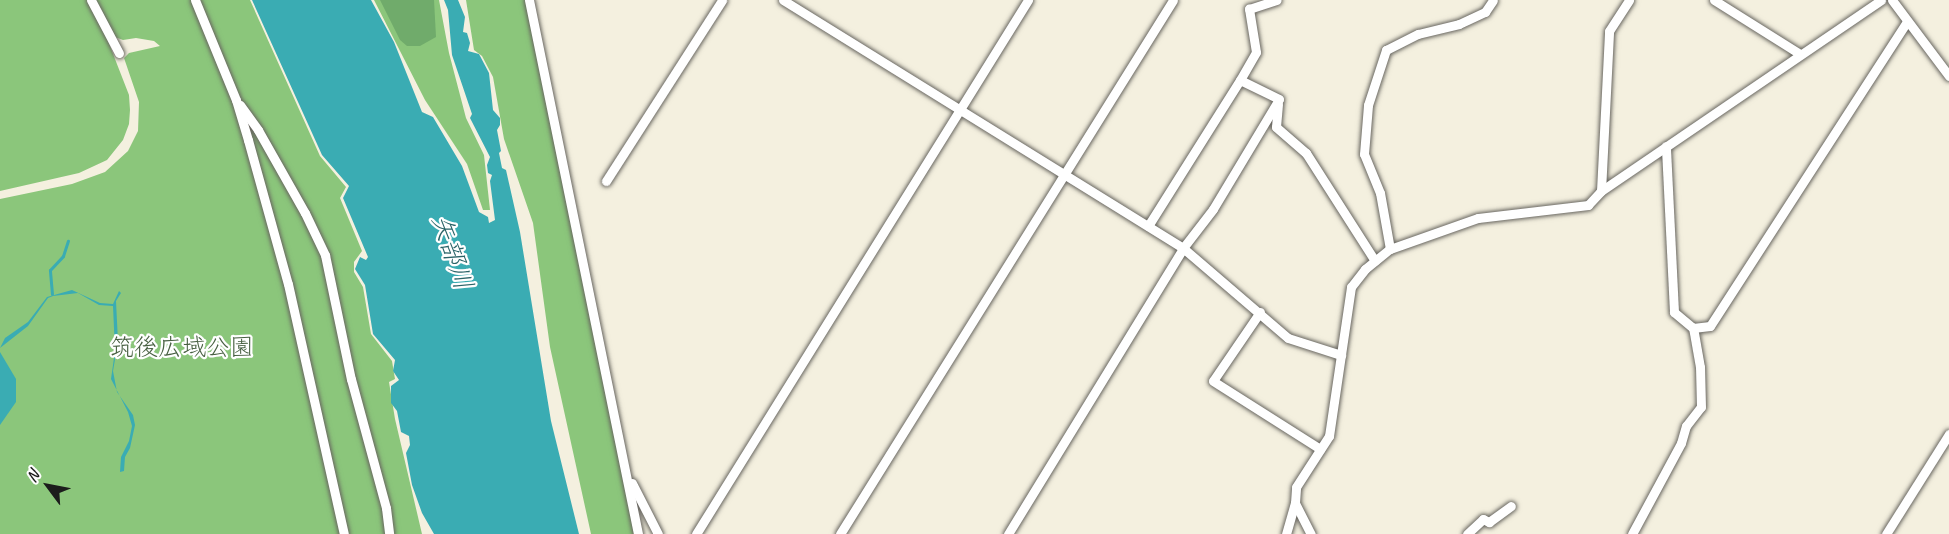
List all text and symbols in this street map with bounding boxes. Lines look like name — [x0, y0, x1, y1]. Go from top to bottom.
water label: 矢部川 — [425, 210, 479, 294]
park label: 筑後広域公園 — [110, 334, 254, 362]
north arrow — [18, 456, 78, 516]
text: N — [22, 467, 44, 486]

